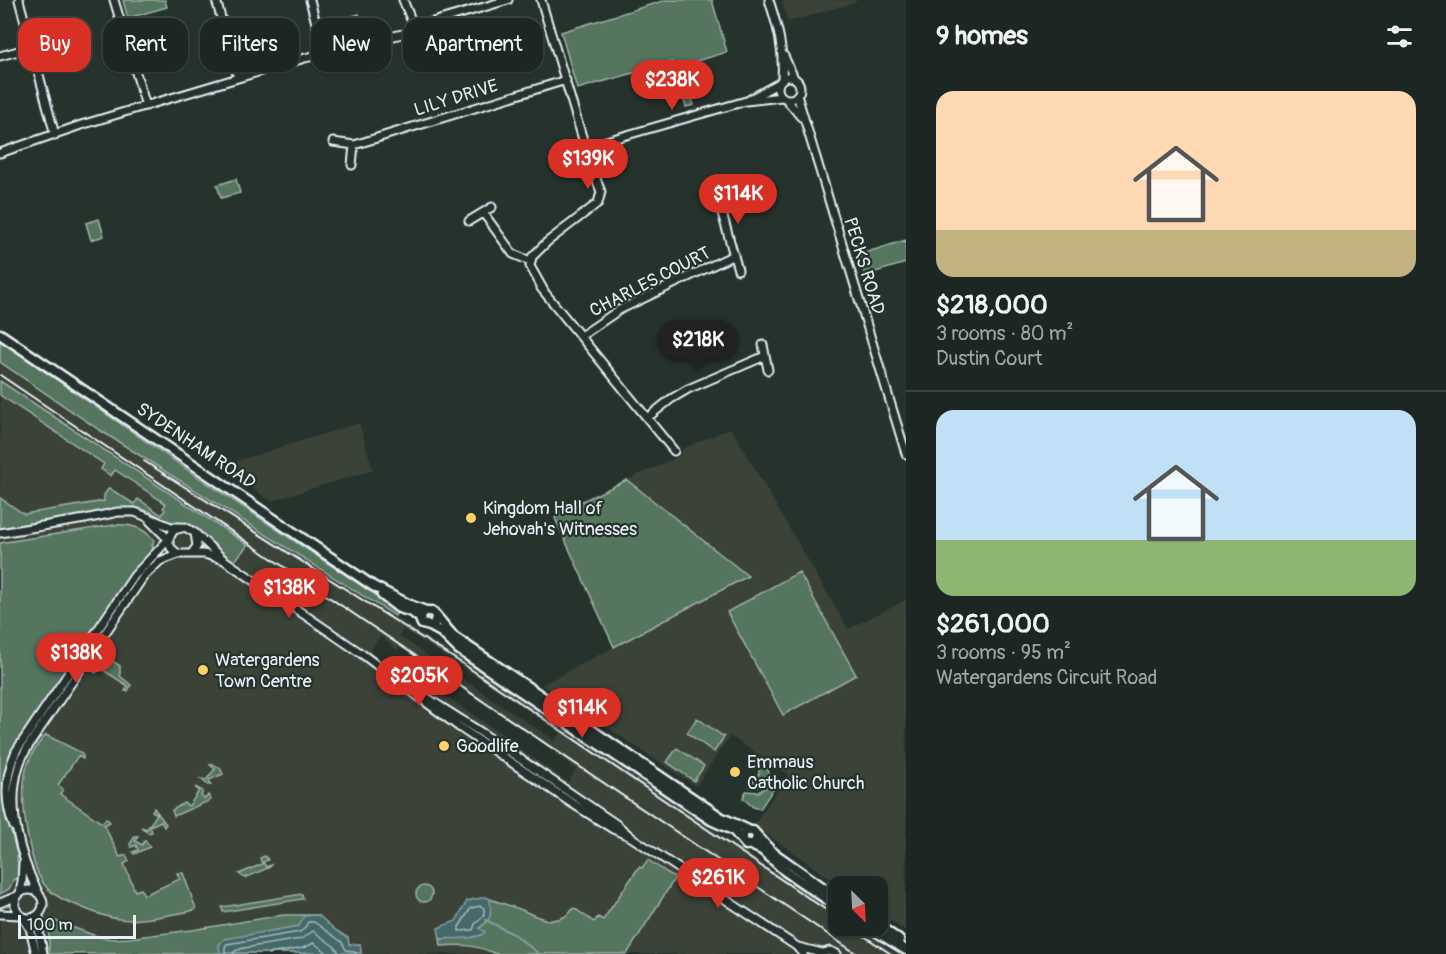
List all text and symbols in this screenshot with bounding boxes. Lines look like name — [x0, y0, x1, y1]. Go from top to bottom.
chip: Buy — [18, 18, 91, 72]
chip: Rent — [103, 18, 188, 72]
chip: Filters — [200, 18, 299, 72]
chip: New — [311, 18, 391, 72]
chip: Apartment — [403, 18, 543, 72]
text: 9 homes — [936, 20, 1028, 52]
icon: filters — [1383, 20, 1416, 53]
pin: $238K — [630, 60, 714, 111]
text: $238K — [645, 67, 699, 92]
street label: LILY DRIVE — [411, 74, 501, 122]
icon: home — [1122, 130, 1230, 238]
pin: $139K — [546, 139, 630, 190]
text: $139K — [562, 146, 614, 171]
pin: $114K — [696, 174, 780, 225]
text: $114K — [713, 181, 763, 206]
street label: PECKS ROAD — [838, 215, 890, 317]
street label: CHARLES COURT — [586, 242, 714, 322]
text: $218,000 — [936, 289, 1048, 321]
pin: $218K — [656, 320, 740, 371]
text: 3 rooms · 80 m² — [936, 321, 1073, 346]
text: $218K — [672, 327, 724, 352]
text: Dustin Court — [936, 346, 1043, 371]
street label: SYDENHAM ROAD — [132, 398, 260, 494]
icon: home — [1122, 449, 1230, 557]
place label: Kingdom Hall of Jehovah's Witnesses — [483, 497, 637, 541]
marker: Kingdom Hall of Jehovah's Witnesses — [464, 511, 478, 525]
pin: $138K — [247, 568, 331, 619]
text: $138K — [263, 575, 315, 600]
text: $261,000 — [936, 608, 1050, 640]
pin: $138K — [34, 633, 118, 684]
text: $138K — [50, 640, 102, 665]
text: 3 rooms · 95 m² — [936, 640, 1071, 665]
place label: Watergardens Town Centre — [215, 649, 320, 693]
pin: $205K — [377, 656, 461, 707]
marker: Watergardens Town Centre — [196, 663, 210, 677]
text: $205K — [390, 663, 448, 688]
text: Watergardens Circuit Road — [936, 665, 1157, 690]
pin: $114K — [540, 688, 624, 739]
text: $114K — [557, 695, 607, 720]
place label: Goodlife — [456, 735, 519, 758]
marker: Goodlife — [437, 739, 451, 753]
place label: Emmaus Catholic Church — [747, 751, 864, 795]
marker: Emmaus Catholic Church — [728, 765, 742, 779]
pin: $261K — [676, 858, 760, 909]
text: $261K — [691, 865, 745, 890]
north arrow — [828, 876, 888, 936]
map controls — [828, 876, 888, 936]
scale bar — [18, 912, 136, 940]
text: 100 m — [27, 915, 73, 935]

